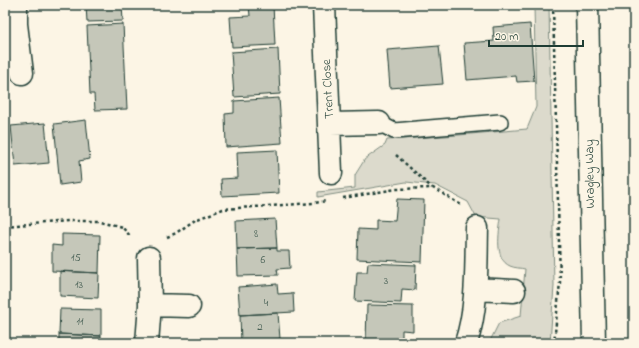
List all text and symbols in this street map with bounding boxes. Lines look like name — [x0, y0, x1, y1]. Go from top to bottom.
scale bar — [489, 22, 583, 48]
text: 20 m — [495, 28, 518, 46]
street label: Trent Close — [317, 58, 339, 119]
street label: Wragley Way — [580, 139, 601, 209]
house number: 8 — [254, 226, 258, 242]
house number: 15 — [71, 250, 81, 266]
house number: 6 — [261, 252, 266, 268]
house number: 3 — [384, 273, 389, 289]
house number: 13 — [75, 277, 83, 293]
house number: 4 — [264, 295, 269, 311]
house number: 11 — [77, 314, 84, 330]
house number: 2 — [257, 319, 263, 335]

